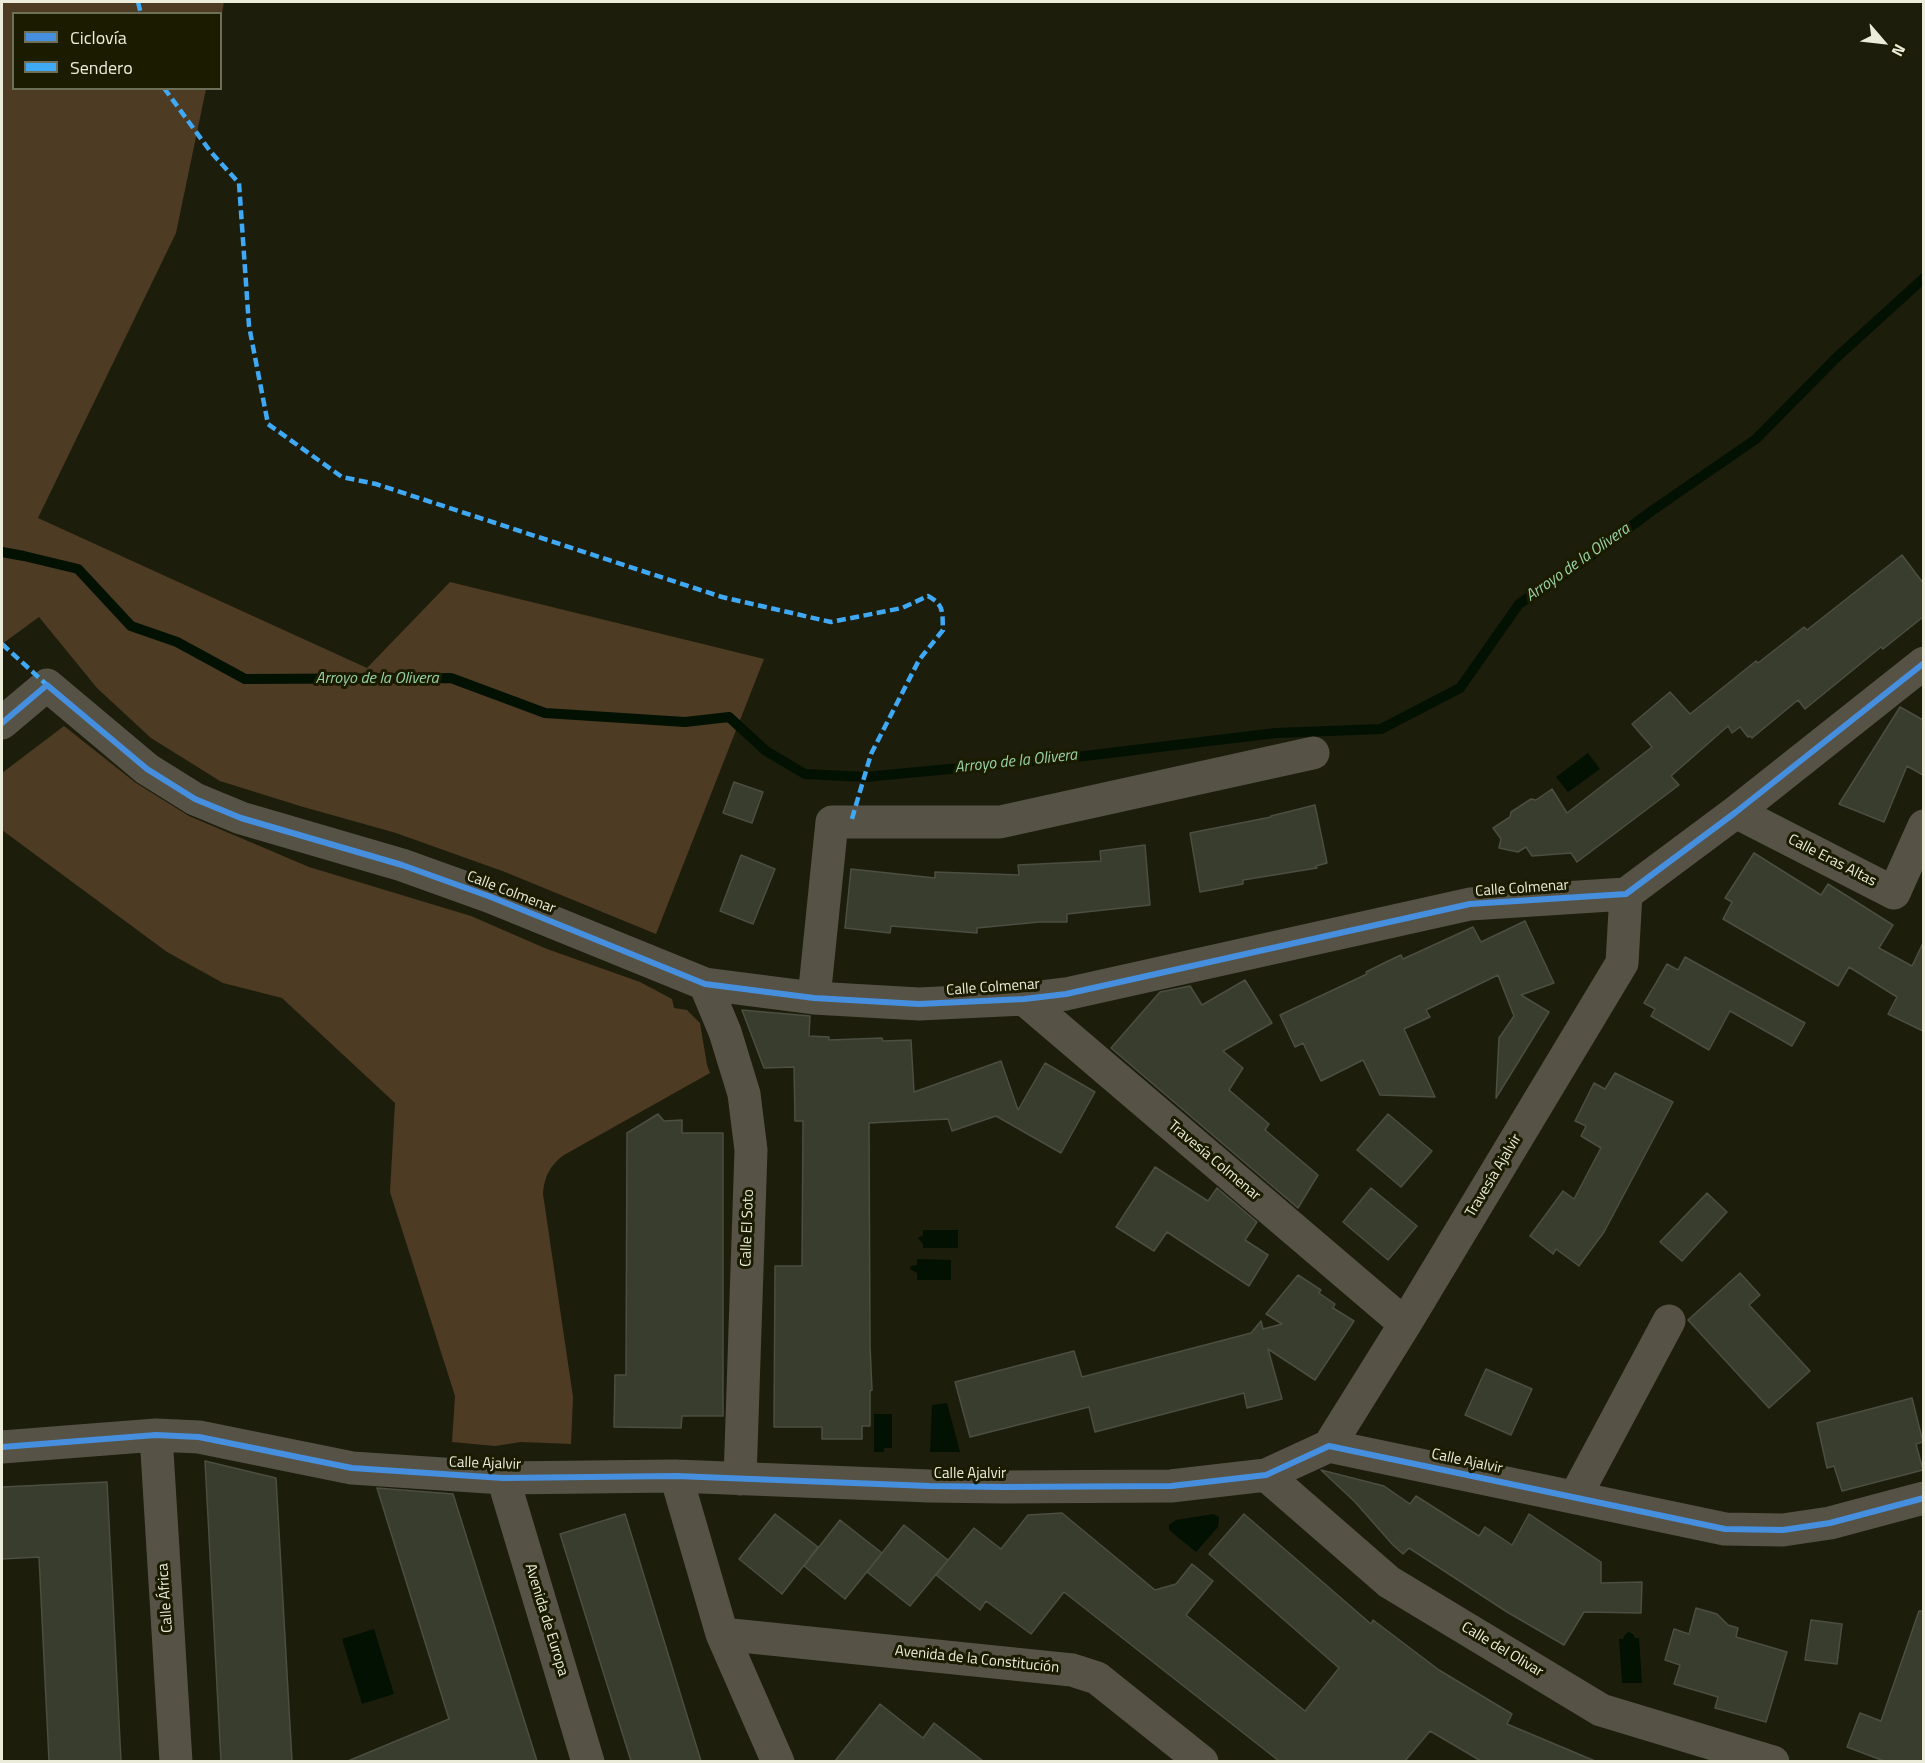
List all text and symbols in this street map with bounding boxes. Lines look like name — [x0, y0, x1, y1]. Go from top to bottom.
legend — [12, 12, 222, 90]
north arrow — [1853, 12, 1913, 72]
text: Ciclovía — [70, 24, 127, 51]
text: N — [1886, 40, 1912, 61]
text: Sendero — [70, 54, 133, 81]
water label: Arroyo de la Olivera — [1522, 520, 1634, 606]
water label: Arroyo de la Olivera — [316, 669, 438, 689]
water label: Arroyo de la Olivera — [954, 746, 1078, 778]
street label: Calle Eras Altas — [1785, 831, 1879, 891]
street label: Calle Colmenar — [464, 868, 558, 918]
street label: Calle Colmenar — [1475, 877, 1569, 901]
street label: Calle Colmenar — [946, 976, 1040, 1000]
street label: Travesía Colmenar — [1164, 1117, 1264, 1205]
street label: Travesía Ajalvir — [1462, 1131, 1526, 1221]
street label: Calle El Soto — [738, 1189, 758, 1267]
street label: Calle Ajalvir — [1430, 1446, 1504, 1478]
street label: Calle Ajalvir — [449, 1454, 521, 1474]
street label: Calle Ajalvir — [934, 1465, 1006, 1483]
street label: Avenida de Europa — [520, 1562, 572, 1678]
street label: Calle África — [155, 1563, 177, 1633]
street label: Calle del Olivar — [1458, 1619, 1546, 1681]
street label: Avenida de la Constitución — [894, 1642, 1060, 1678]

